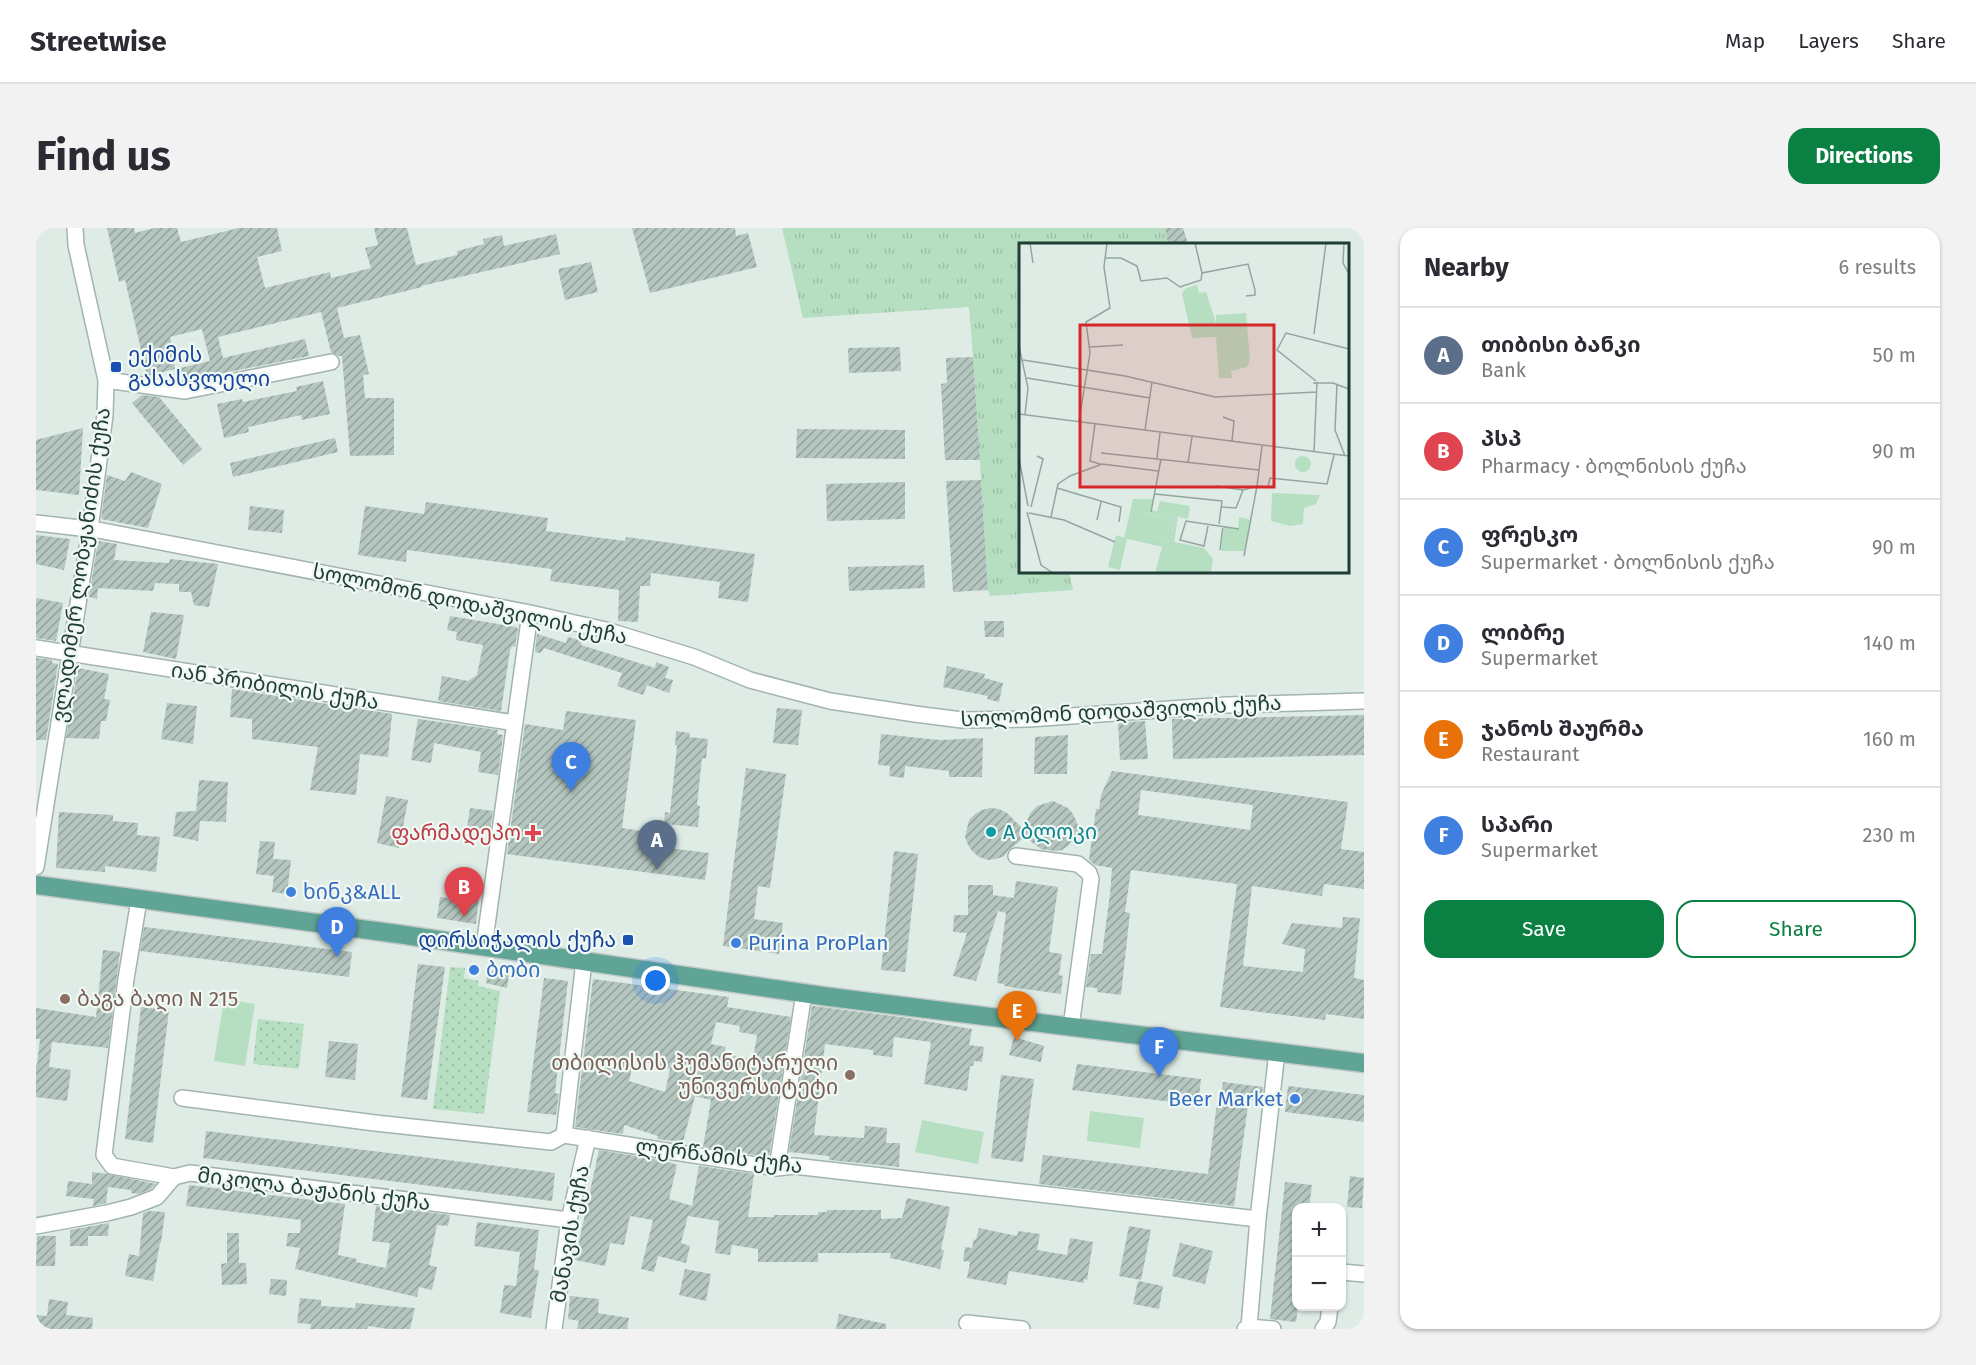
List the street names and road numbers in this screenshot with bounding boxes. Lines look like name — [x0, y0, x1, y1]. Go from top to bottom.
street label: ვლადიმერ ლობჟანიძის ქუჩა — [46, 406, 116, 724]
street label: სოლომონ დოდაშვილის ქუჩა — [310, 558, 630, 650]
street label: იან პრიბილის ქუჩა — [169, 657, 381, 715]
street label: სოლომონ დოდაშვილის ქუჩა — [960, 690, 1282, 732]
street label: ლერწამის ქუჩა — [634, 1133, 804, 1179]
street label: მიკოლა ბაჟანის ქუჩა — [196, 1162, 432, 1216]
street label: მანავის ქუჩა — [545, 1163, 595, 1305]

